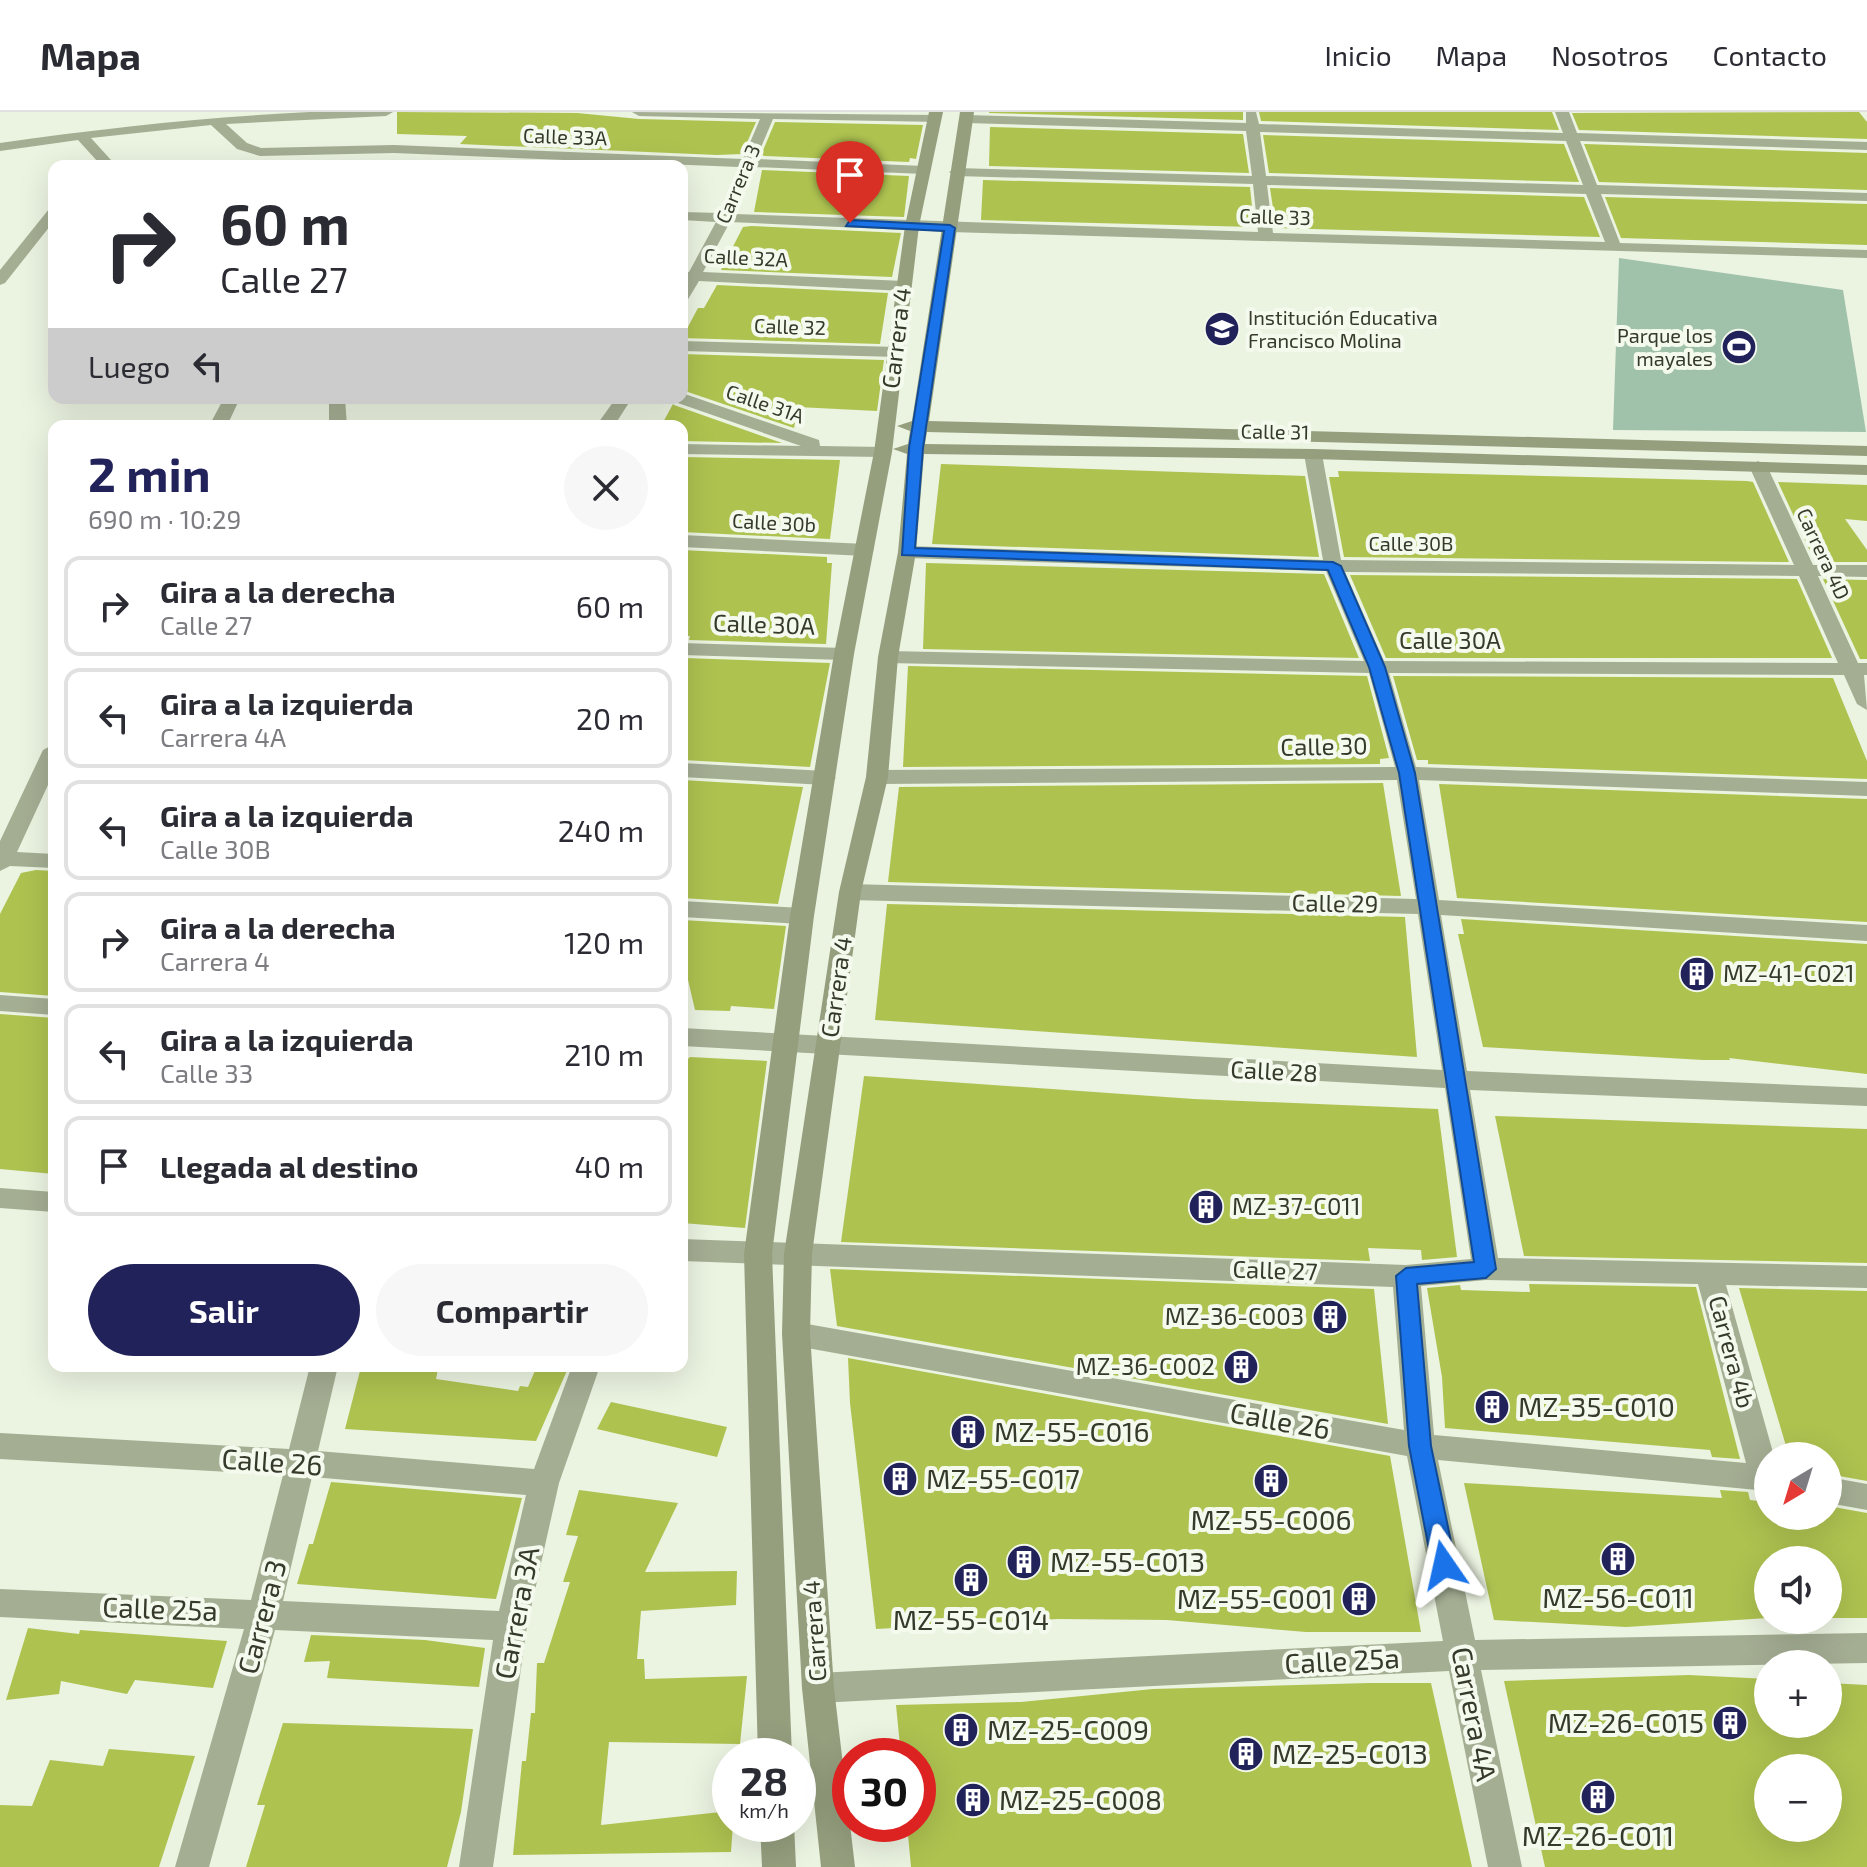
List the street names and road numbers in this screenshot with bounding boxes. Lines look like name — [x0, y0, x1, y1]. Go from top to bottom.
street label: Calle 33A — [523, 123, 608, 149]
street label: Carrera 3 — [710, 140, 764, 227]
street label: Calle 33 — [1239, 203, 1311, 229]
street label: Calle 32A — [703, 243, 789, 271]
street label: Carrera 4 — [875, 286, 916, 390]
street label: Calle 32 — [754, 313, 826, 339]
street label: Calle 31A — [723, 379, 808, 428]
street label: Calle 31 — [1241, 418, 1309, 444]
street label: Carrera 4D — [1792, 504, 1855, 603]
street label: Calle 30b — [731, 508, 817, 536]
street label: Calle 30B — [1368, 531, 1454, 555]
street label: Calle 30A — [713, 607, 816, 640]
street label: Calle 30A — [1399, 625, 1501, 654]
street label: Calle 30 — [1280, 730, 1368, 761]
street label: Calle 29 — [1291, 887, 1379, 918]
street label: Carrera 4 — [814, 934, 857, 1039]
street label: Calle 28 — [1230, 1054, 1318, 1087]
street label: Calle 27 — [1232, 1254, 1318, 1285]
street label: Carrera 4b — [1704, 1292, 1761, 1411]
street label: Calle 26 — [1227, 1395, 1333, 1446]
street label: Calle 26 — [221, 1441, 324, 1481]
street label: Carrera 3A — [487, 1543, 546, 1682]
street label: Carrera 3 — [229, 1556, 293, 1678]
street label: Carrera 4 — [795, 1579, 832, 1683]
street label: Calle 25a — [102, 1589, 218, 1627]
street label: Calle 25a — [1283, 1640, 1400, 1680]
street label: Carrera 4A — [1445, 1644, 1505, 1784]

